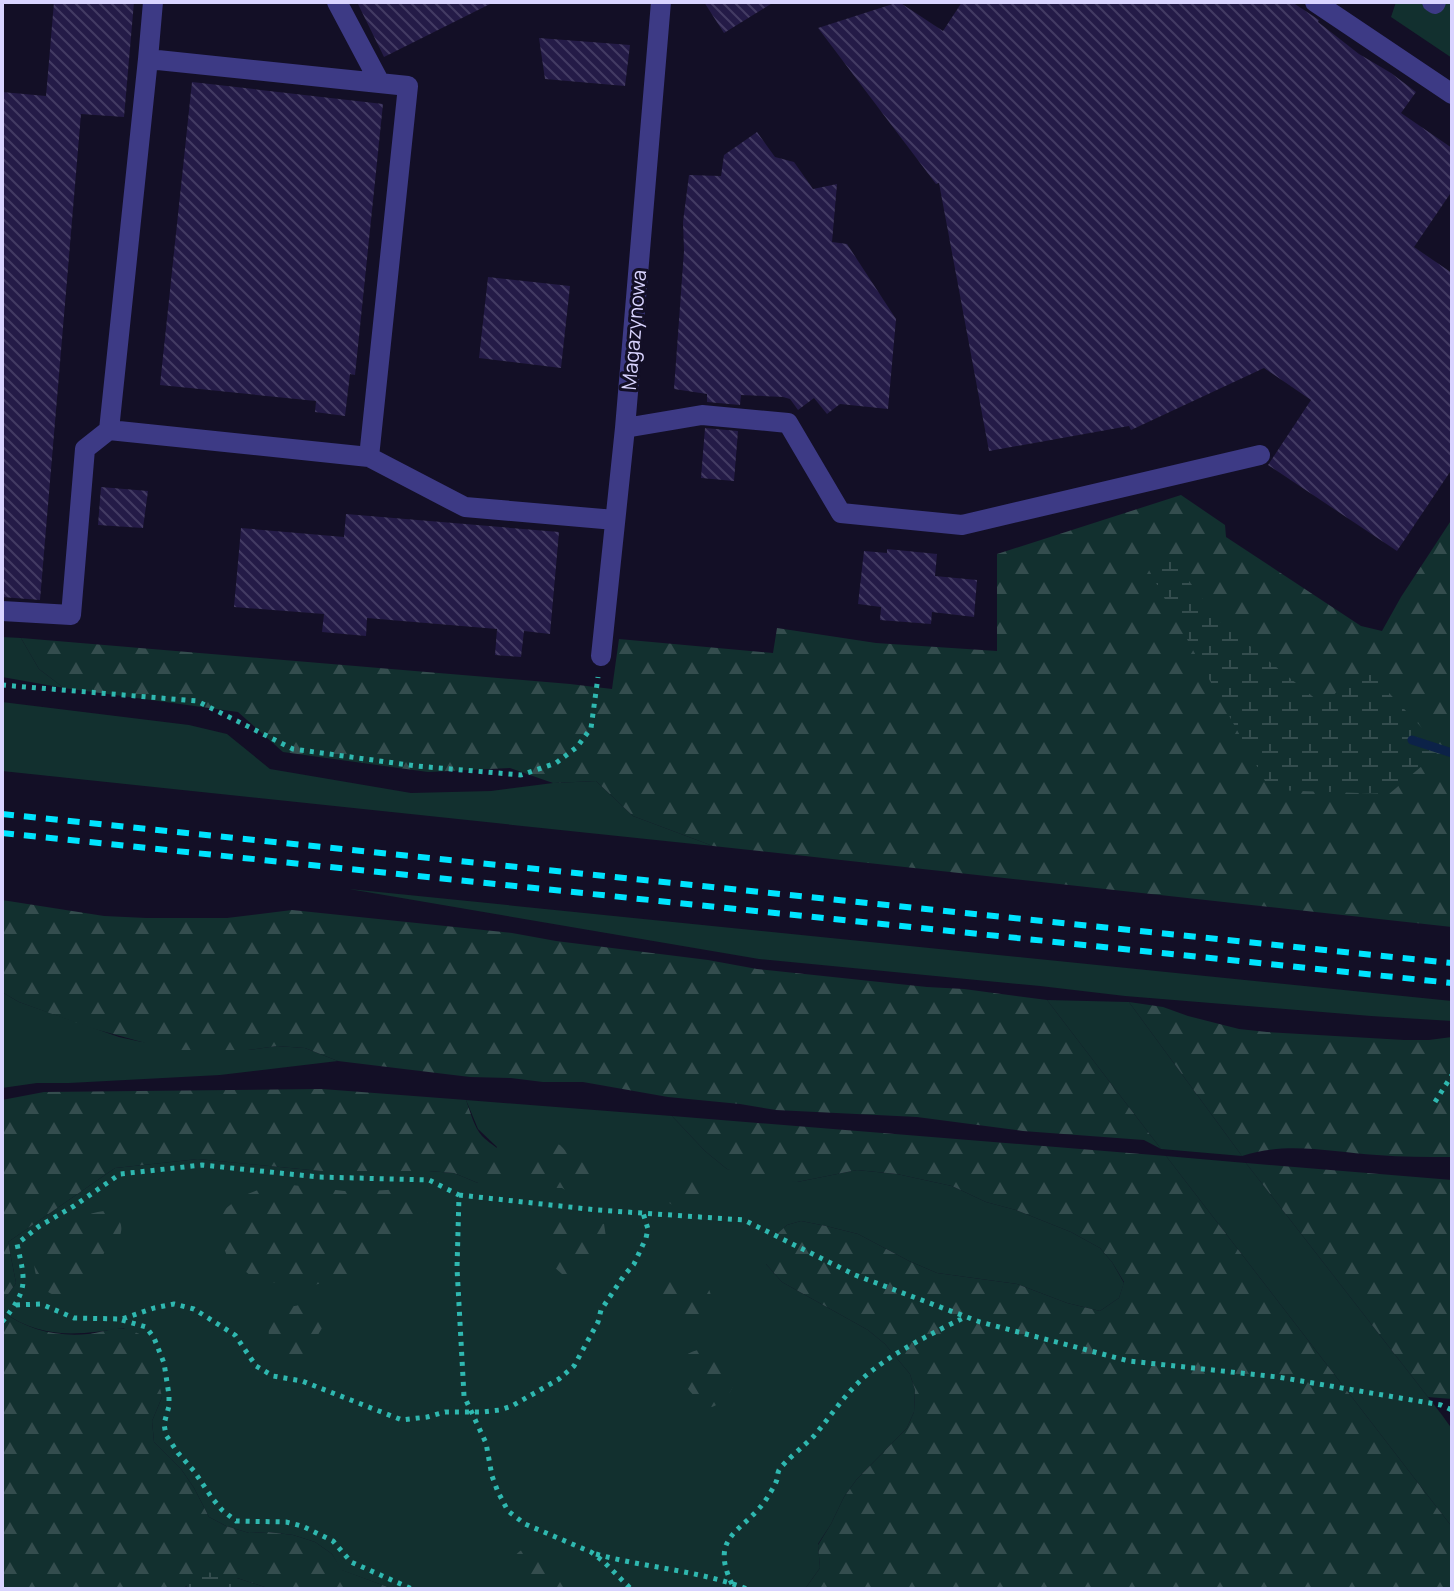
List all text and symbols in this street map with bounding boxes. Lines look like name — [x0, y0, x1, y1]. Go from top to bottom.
street label: Magazynowa — [615, 269, 652, 391]

